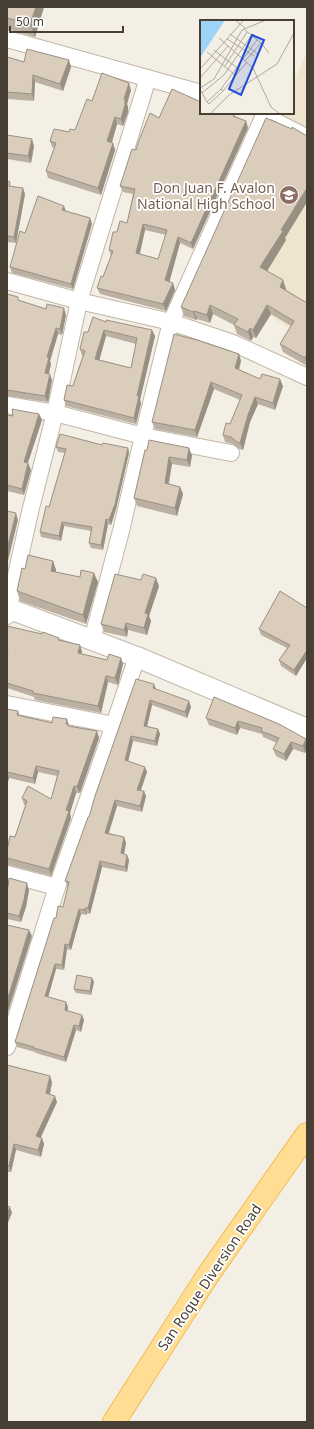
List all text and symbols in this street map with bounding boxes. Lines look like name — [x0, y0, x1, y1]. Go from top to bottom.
scale bar — [10, 8, 123, 34]
text: 50 m — [16, 13, 44, 30]
inset map — [200, 20, 294, 114]
place label: Don Juan F. Avalon National High School — [137, 178, 275, 213]
school or university icon: Don Juan F. Avalon National High School — [278, 184, 300, 206]
street label: San Roque Diversion Road — [153, 1200, 265, 1354]

